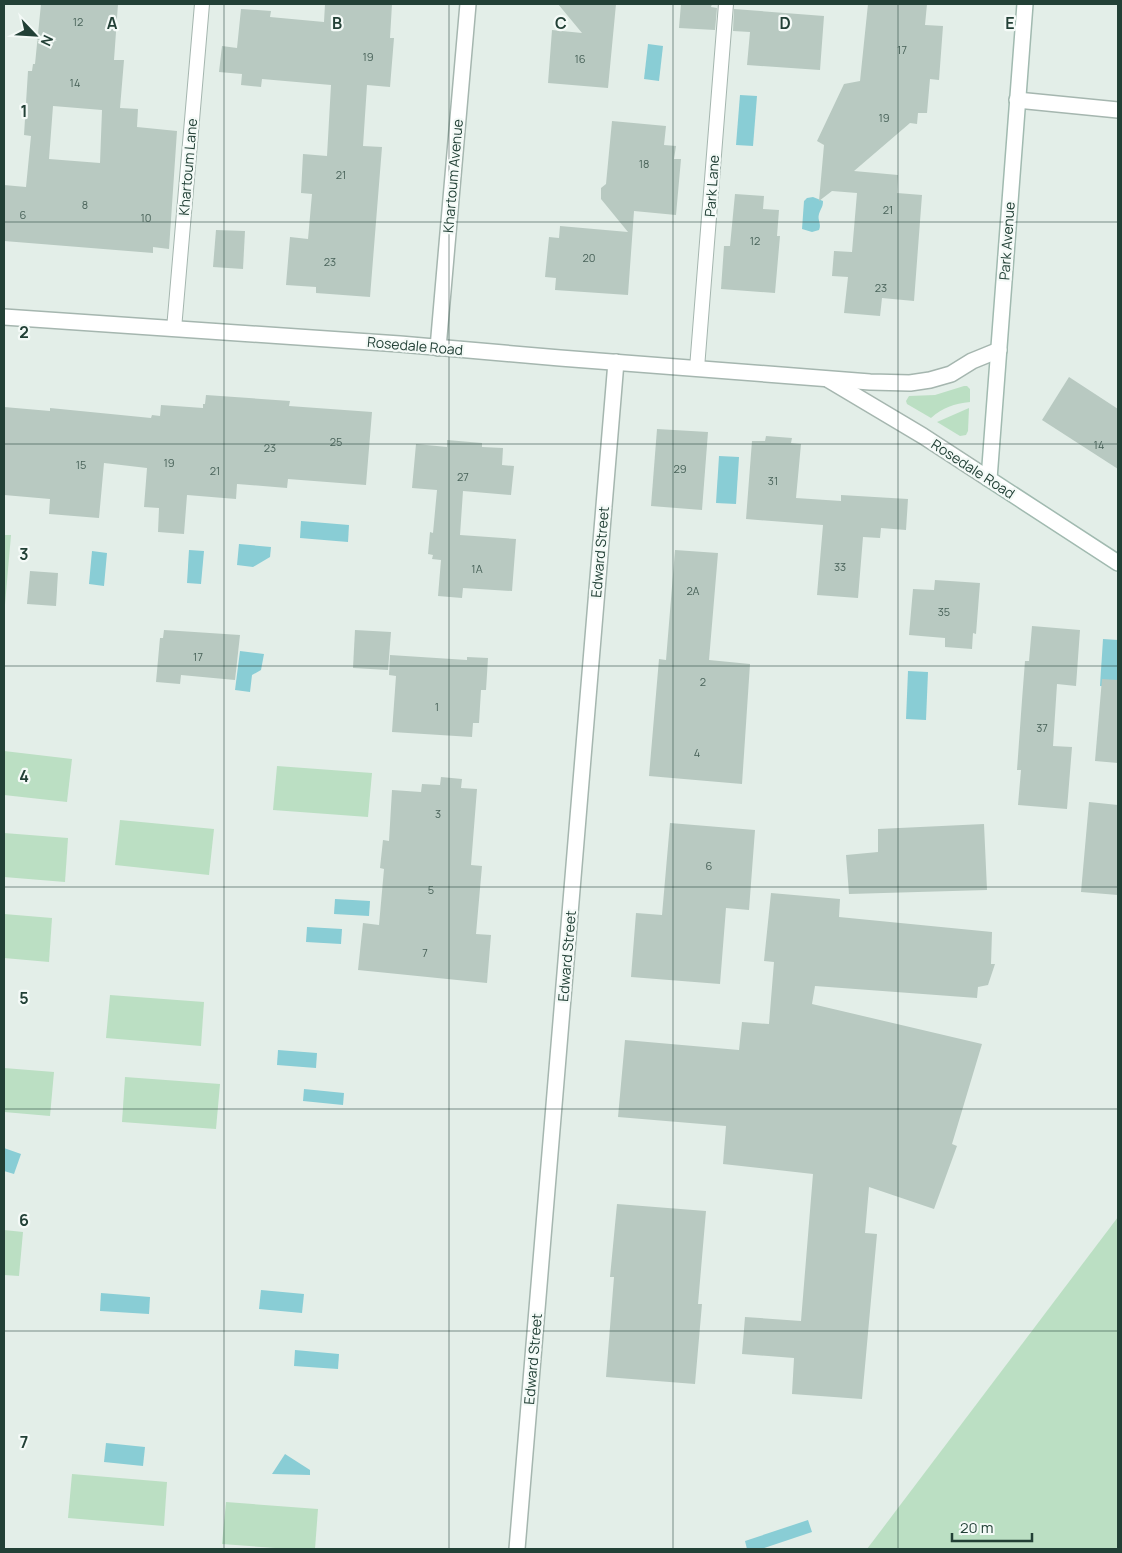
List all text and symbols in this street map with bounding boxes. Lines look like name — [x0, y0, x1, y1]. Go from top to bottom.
north arrow — [10, 10, 60, 60]
text: A — [107, 12, 118, 34]
text: B — [332, 12, 342, 34]
text: C — [555, 12, 567, 34]
text: D — [779, 12, 791, 34]
text: E — [1005, 12, 1015, 34]
house number: 12 — [73, 14, 83, 29]
text: N — [36, 32, 58, 49]
house number: 17 — [897, 42, 907, 57]
house number: 19 — [362, 49, 374, 64]
house number: 16 — [574, 51, 586, 66]
house number: 14 — [70, 75, 80, 90]
text: 1 — [20, 100, 28, 122]
house number: 19 — [878, 110, 890, 125]
street label: Khartoum Lane — [174, 118, 201, 216]
street label: Khartoum Avenue — [438, 118, 467, 234]
street label: Park Lane — [700, 154, 723, 218]
house number: 18 — [639, 156, 649, 171]
house number: 21 — [336, 167, 346, 182]
house number: 8 — [82, 197, 88, 212]
street label: Park Avenue — [994, 201, 1019, 281]
house number: 21 — [883, 202, 893, 217]
house number: 6 — [20, 207, 27, 222]
house number: 10 — [140, 210, 152, 225]
house number: 12 — [750, 233, 760, 248]
house number: 20 — [583, 250, 595, 265]
house number: 23 — [324, 254, 336, 269]
house number: 23 — [875, 280, 887, 295]
text: 2 — [19, 321, 29, 343]
street label: Rosedale Road — [366, 332, 464, 359]
house number: 25 — [330, 434, 342, 449]
street label: Rosedale Road — [928, 434, 1019, 503]
house number: 14 — [1094, 437, 1104, 452]
house number: 23 — [264, 440, 276, 455]
house number: 19 — [163, 455, 175, 470]
house number: 15 — [76, 457, 86, 472]
house number: 29 — [673, 461, 687, 476]
house number: 21 — [210, 463, 220, 478]
house number: 27 — [457, 469, 469, 484]
house number: 31 — [768, 473, 778, 488]
street label: Edward Street — [586, 505, 613, 598]
text: 3 — [19, 543, 29, 565]
house number: 33 — [834, 559, 846, 574]
house number: 1A — [471, 561, 483, 576]
house number: 2A — [686, 583, 700, 598]
house number: 35 — [938, 604, 950, 619]
house number: 17 — [193, 649, 203, 664]
house number: 2 — [700, 674, 706, 689]
house number: 1 — [435, 699, 439, 714]
house number: 37 — [1036, 720, 1048, 735]
house number: 4 — [694, 745, 700, 760]
text: 4 — [19, 765, 29, 787]
house number: 3 — [435, 806, 441, 821]
house number: 6 — [706, 858, 713, 873]
house number: 5 — [428, 882, 434, 897]
street label: Edward Street — [553, 909, 580, 1002]
house number: 7 — [422, 945, 428, 960]
text: 5 — [19, 987, 29, 1009]
text: 6 — [19, 1209, 29, 1231]
street label: Edward Street — [519, 1312, 546, 1405]
text: 7 — [20, 1431, 28, 1453]
scale bar — [952, 1510, 1032, 1542]
text: 20 m — [960, 1517, 993, 1538]

